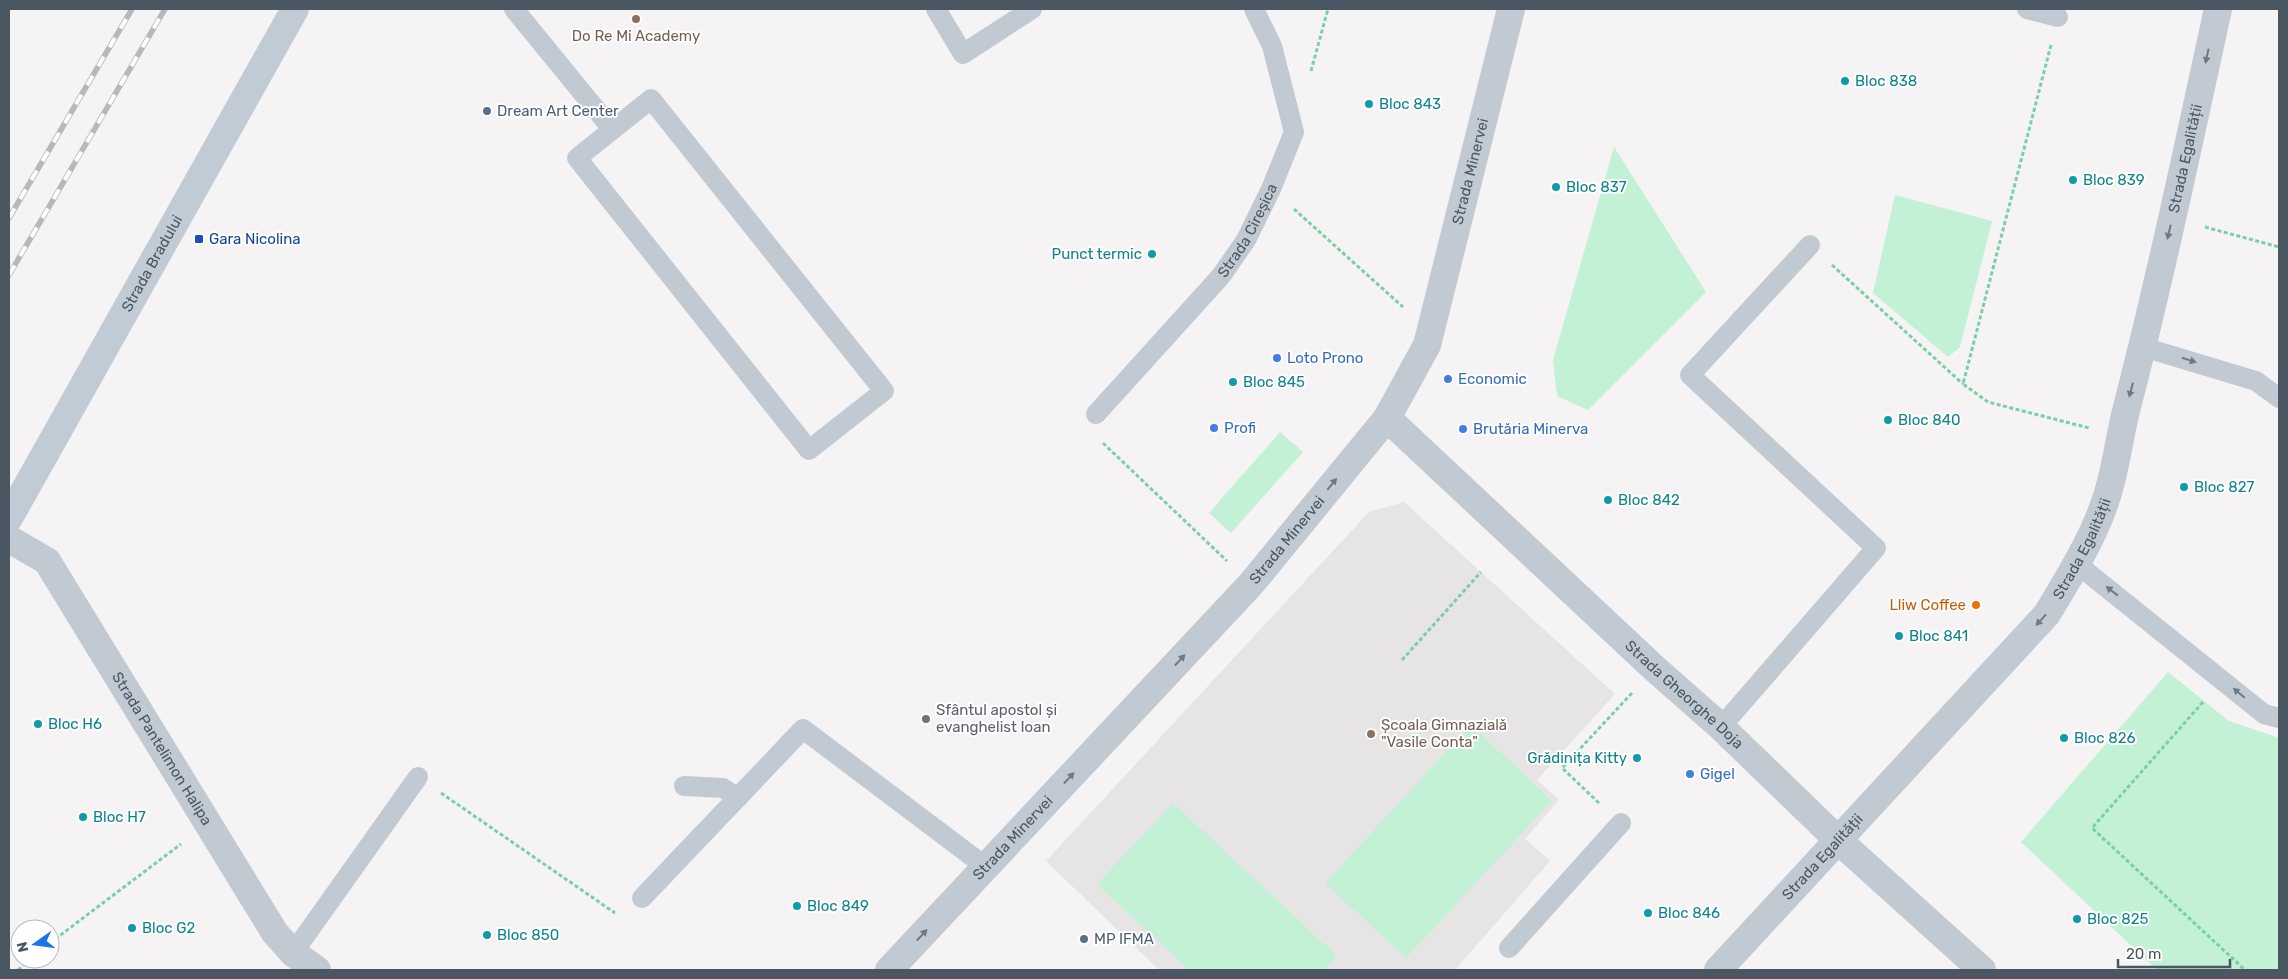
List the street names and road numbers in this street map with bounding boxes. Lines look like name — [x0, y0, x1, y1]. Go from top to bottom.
street label: Strada Egalității — [2165, 102, 2206, 215]
street label: Strada Minervei — [1448, 116, 1492, 226]
street label: Strada Cireșica — [1214, 181, 1281, 281]
street label: Strada Bradului — [118, 212, 186, 315]
street label: Strada Minervei — [1246, 492, 1328, 588]
street label: Strada Egalității — [2049, 496, 2115, 603]
street label: Strada Gheorghe Doja — [1621, 637, 1747, 753]
street label: Strada Pantelimon Halipa — [108, 669, 216, 829]
street label: Strada Minervei — [969, 792, 1057, 884]
street label: Strada Egalității — [1778, 810, 1867, 904]

